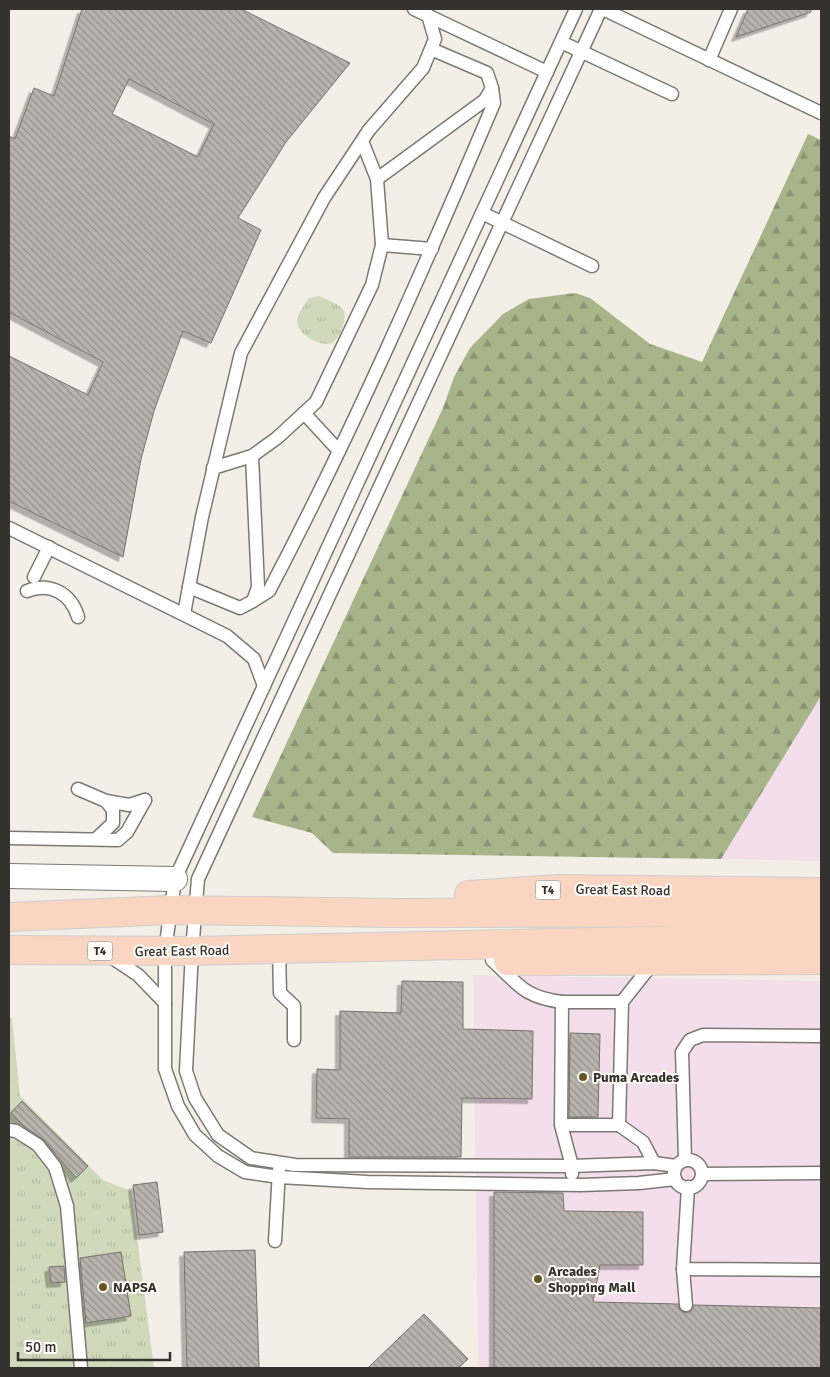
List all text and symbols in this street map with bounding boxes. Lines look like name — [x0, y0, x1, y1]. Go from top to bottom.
road number: T4 — [536, 880, 560, 900]
street label: Great East Road — [575, 881, 671, 899]
road number: T4 — [88, 941, 112, 960]
street label: Great East Road — [134, 942, 230, 960]
place label: Puma Arcades — [593, 1069, 679, 1086]
marker: Puma Arcades — [577, 1071, 589, 1083]
place label: Arcades Shopping Mall — [548, 1263, 636, 1296]
marker: Arcades Shopping Mall — [532, 1273, 544, 1285]
place label: NAPSA — [113, 1279, 157, 1296]
marker: NAPSA — [97, 1281, 109, 1293]
scale bar — [18, 1330, 170, 1362]
text: 50 m — [25, 1338, 56, 1356]

